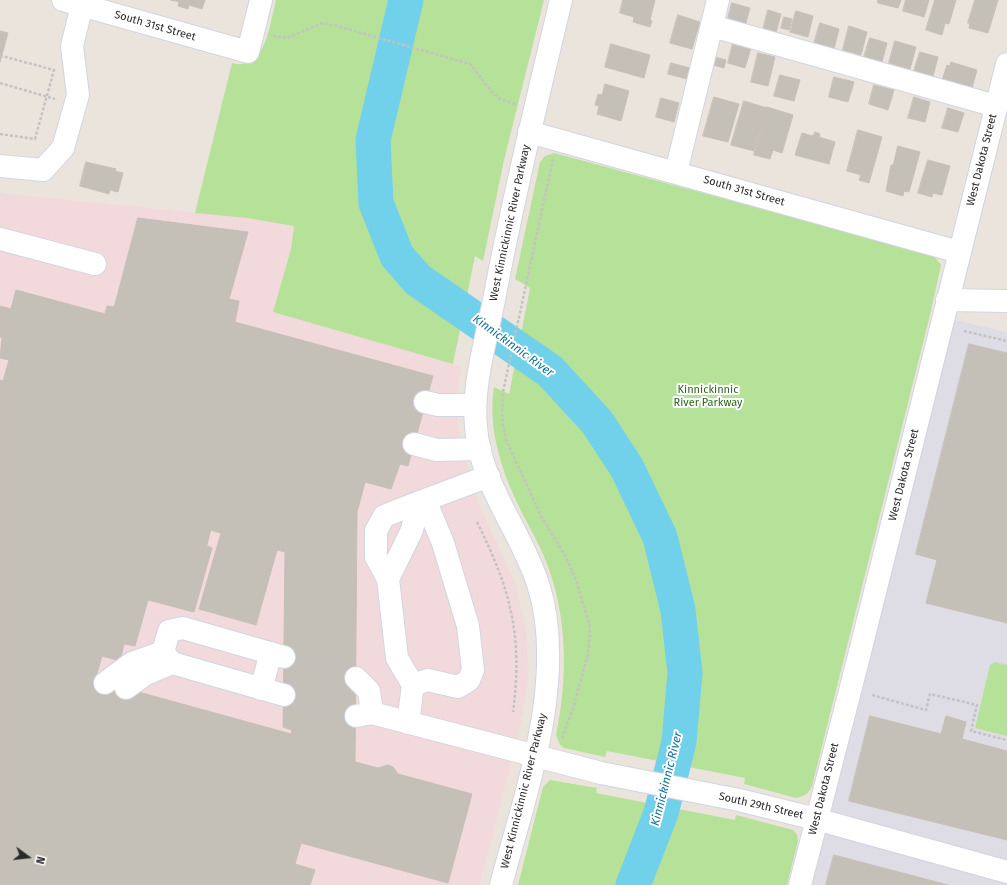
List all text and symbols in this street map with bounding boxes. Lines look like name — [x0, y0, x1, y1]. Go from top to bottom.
street label: South 31st Street — [113, 8, 197, 44]
street label: West Dakota Street — [964, 113, 1000, 207]
street label: West Kinnickinnic River Parkway — [487, 144, 533, 302]
street label: South 31st Street — [702, 173, 786, 209]
water label: Kinnickinnic River — [470, 312, 556, 380]
park label: Kinnickinnic River Parkway — [674, 383, 742, 409]
street label: West Dakota Street — [886, 428, 922, 522]
street label: West Kinnickinnic River Parkway — [498, 712, 550, 870]
water label: Kinnickinnic River — [648, 731, 686, 827]
street label: West Dakota Street — [806, 742, 842, 836]
street label: South 29th Street — [717, 790, 805, 822]
north arrow — [8, 837, 48, 877]
text: N — [33, 855, 47, 865]

